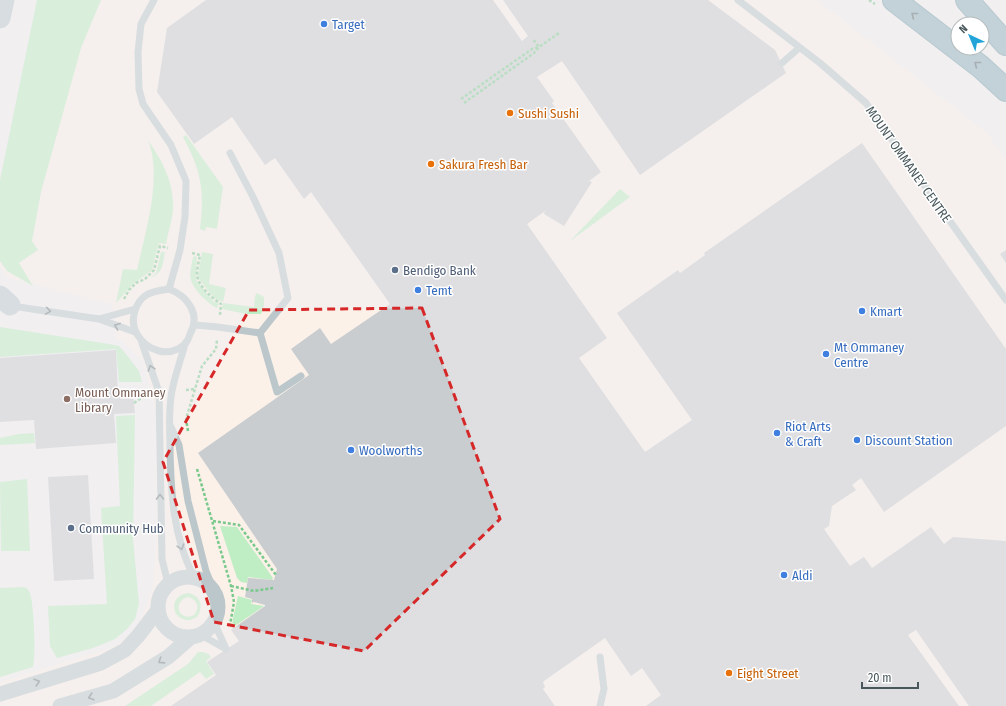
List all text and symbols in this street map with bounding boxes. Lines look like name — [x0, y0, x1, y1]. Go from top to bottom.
one-way arrow — [911, 13, 918, 20]
north arrow — [950, 16, 990, 56]
place label: Target — [332, 17, 365, 32]
marker: Target — [319, 19, 329, 29]
text: N — [957, 22, 970, 36]
one-way arrow — [974, 62, 981, 69]
street label: MOUNT OMMANEY CENTRE — [863, 103, 954, 225]
place label: Sushi Sushi — [518, 106, 579, 121]
marker: Sushi Sushi — [505, 108, 515, 118]
place label: Sakura Fresh Bar — [439, 157, 528, 172]
marker: Sakura Fresh Bar — [426, 159, 436, 169]
place label: Bendigo Bank — [403, 263, 477, 278]
marker: Bendigo Bank — [390, 265, 400, 275]
place label: Temt — [426, 283, 453, 298]
marker: Temt — [413, 285, 423, 295]
place label: Kmart — [870, 304, 903, 319]
one-way arrow — [45, 306, 51, 315]
marker: Kmart — [857, 306, 867, 316]
one-way arrow — [114, 322, 121, 330]
place label: Mt Ommaney Centre — [834, 340, 904, 370]
marker: Mt Ommaney Centre — [821, 349, 831, 359]
one-way arrow — [148, 365, 156, 372]
place label: Mount Ommaney Library — [75, 385, 166, 415]
marker: Mount Ommaney Library — [62, 394, 72, 404]
place label: Riot Arts & Craft — [785, 419, 831, 449]
marker: Riot Arts & Craft — [772, 428, 782, 438]
place label: Discount Station — [865, 433, 953, 448]
marker: Discount Station — [852, 435, 862, 445]
place label: Woolworths — [359, 443, 423, 458]
marker: Woolworths — [346, 445, 356, 455]
one-way arrow — [156, 494, 164, 500]
place label: Community Hub — [79, 521, 164, 536]
marker: Community Hub — [66, 523, 76, 533]
one-way arrow — [176, 544, 185, 551]
place label: Aldi — [792, 568, 812, 583]
marker: Aldi — [779, 570, 789, 580]
one-way arrow — [158, 657, 165, 664]
scale bar — [862, 664, 918, 690]
place label: Eight Street — [737, 666, 799, 681]
marker: Eight Street — [724, 668, 734, 678]
text: 20 m — [868, 671, 892, 685]
one-way arrow — [34, 678, 41, 687]
one-way arrow — [87, 692, 94, 701]

